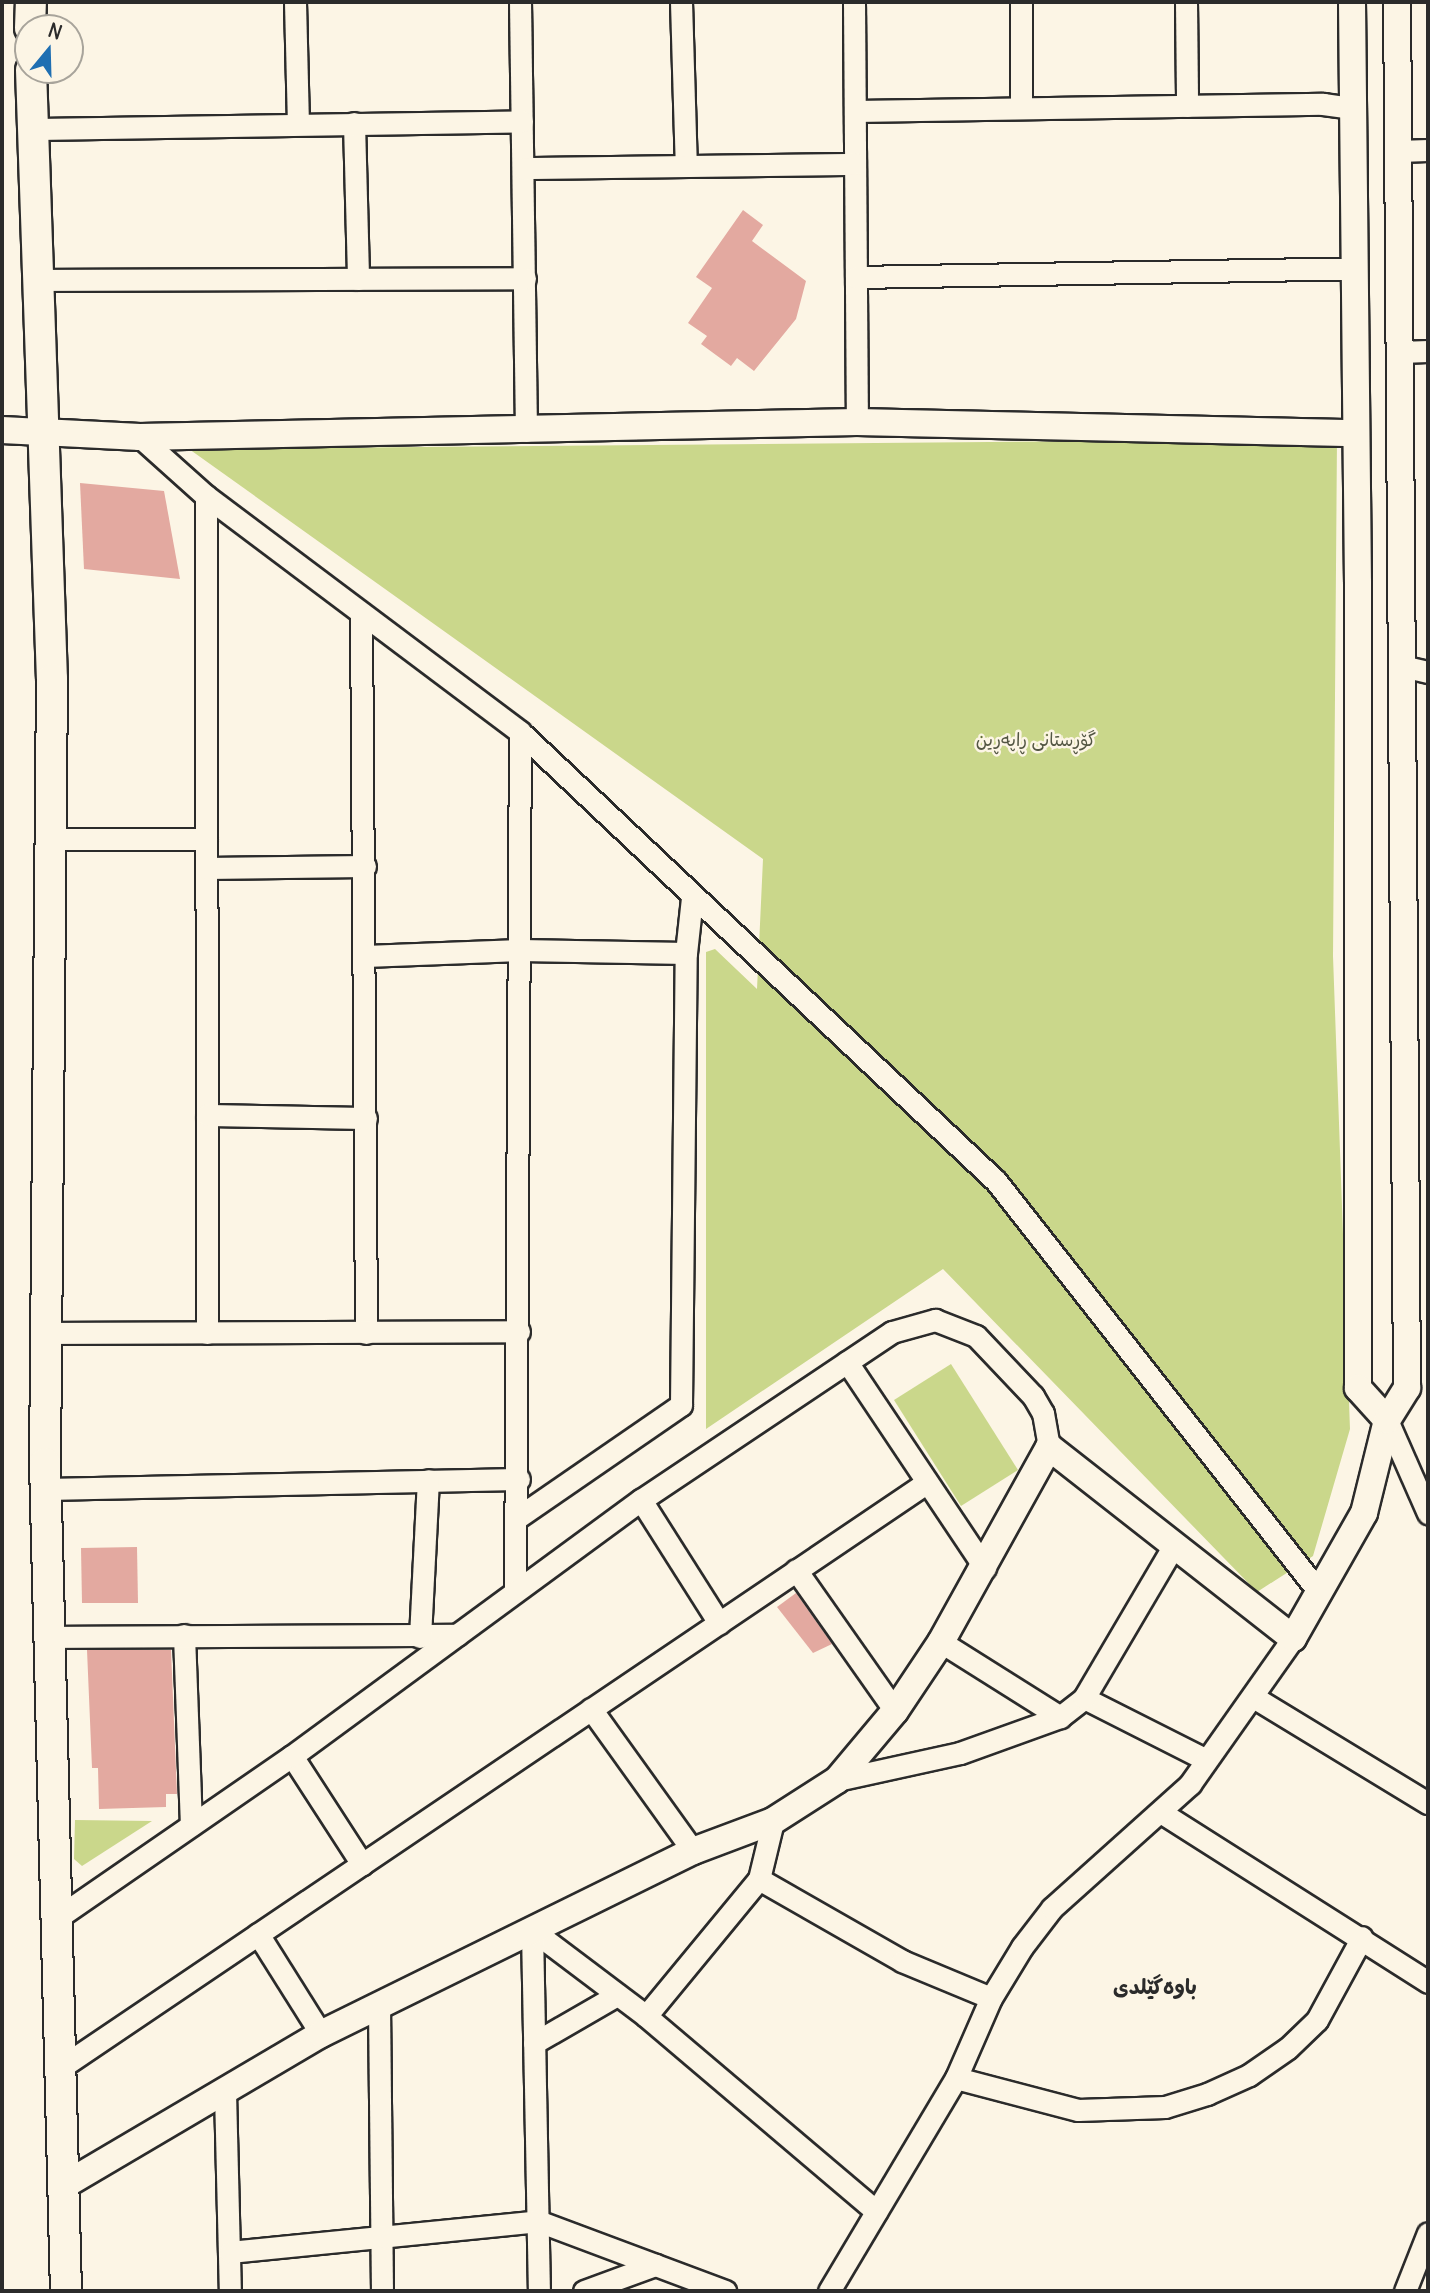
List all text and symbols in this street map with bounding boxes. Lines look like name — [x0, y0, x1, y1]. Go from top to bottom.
north arrow — [14, 14, 84, 84]
text: N — [45, 18, 65, 45]
park label: گۆڕستانی ڕاپەڕین — [976, 729, 1096, 751]
district label: باوەگێلدی — [1113, 1974, 1197, 2000]

